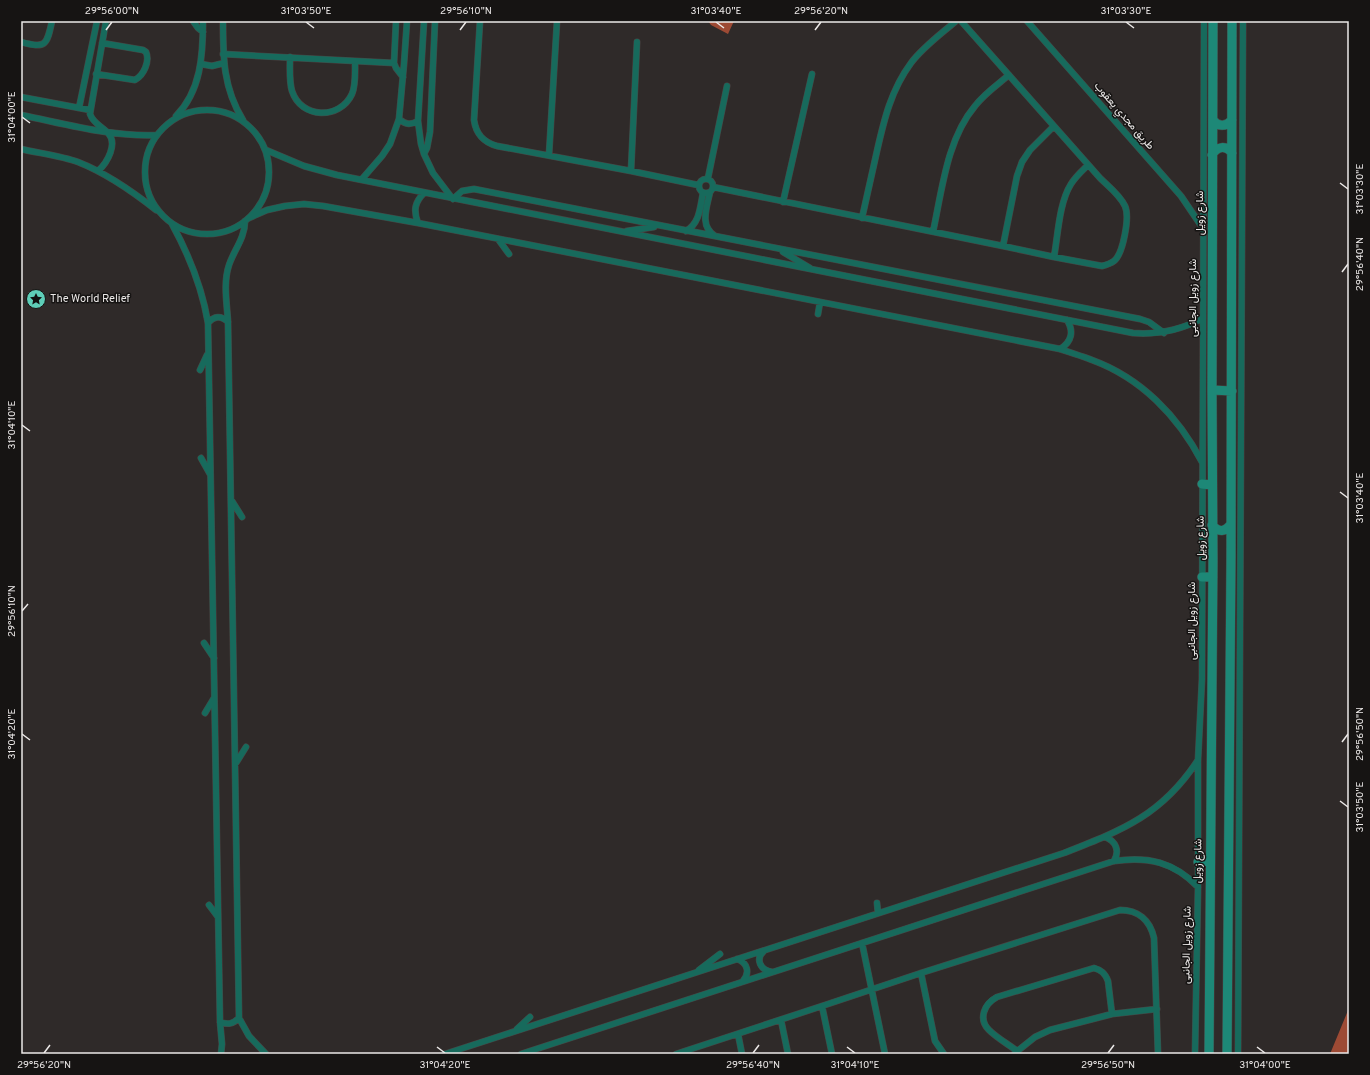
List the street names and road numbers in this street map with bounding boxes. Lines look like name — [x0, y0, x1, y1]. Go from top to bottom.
street label: طريق مجدي يعقوب — [1089, 79, 1157, 154]
street label: شارع زويل — [1193, 190, 1207, 235]
street label: شارع زويل الجانبى — [1186, 259, 1200, 337]
street label: شارع زويل — [1194, 515, 1208, 560]
street label: شارع زويل الجانبى — [1185, 582, 1199, 660]
street label: شارع زويل — [1191, 838, 1205, 883]
street label: شارع زويل الجانبى — [1179, 905, 1195, 984]

